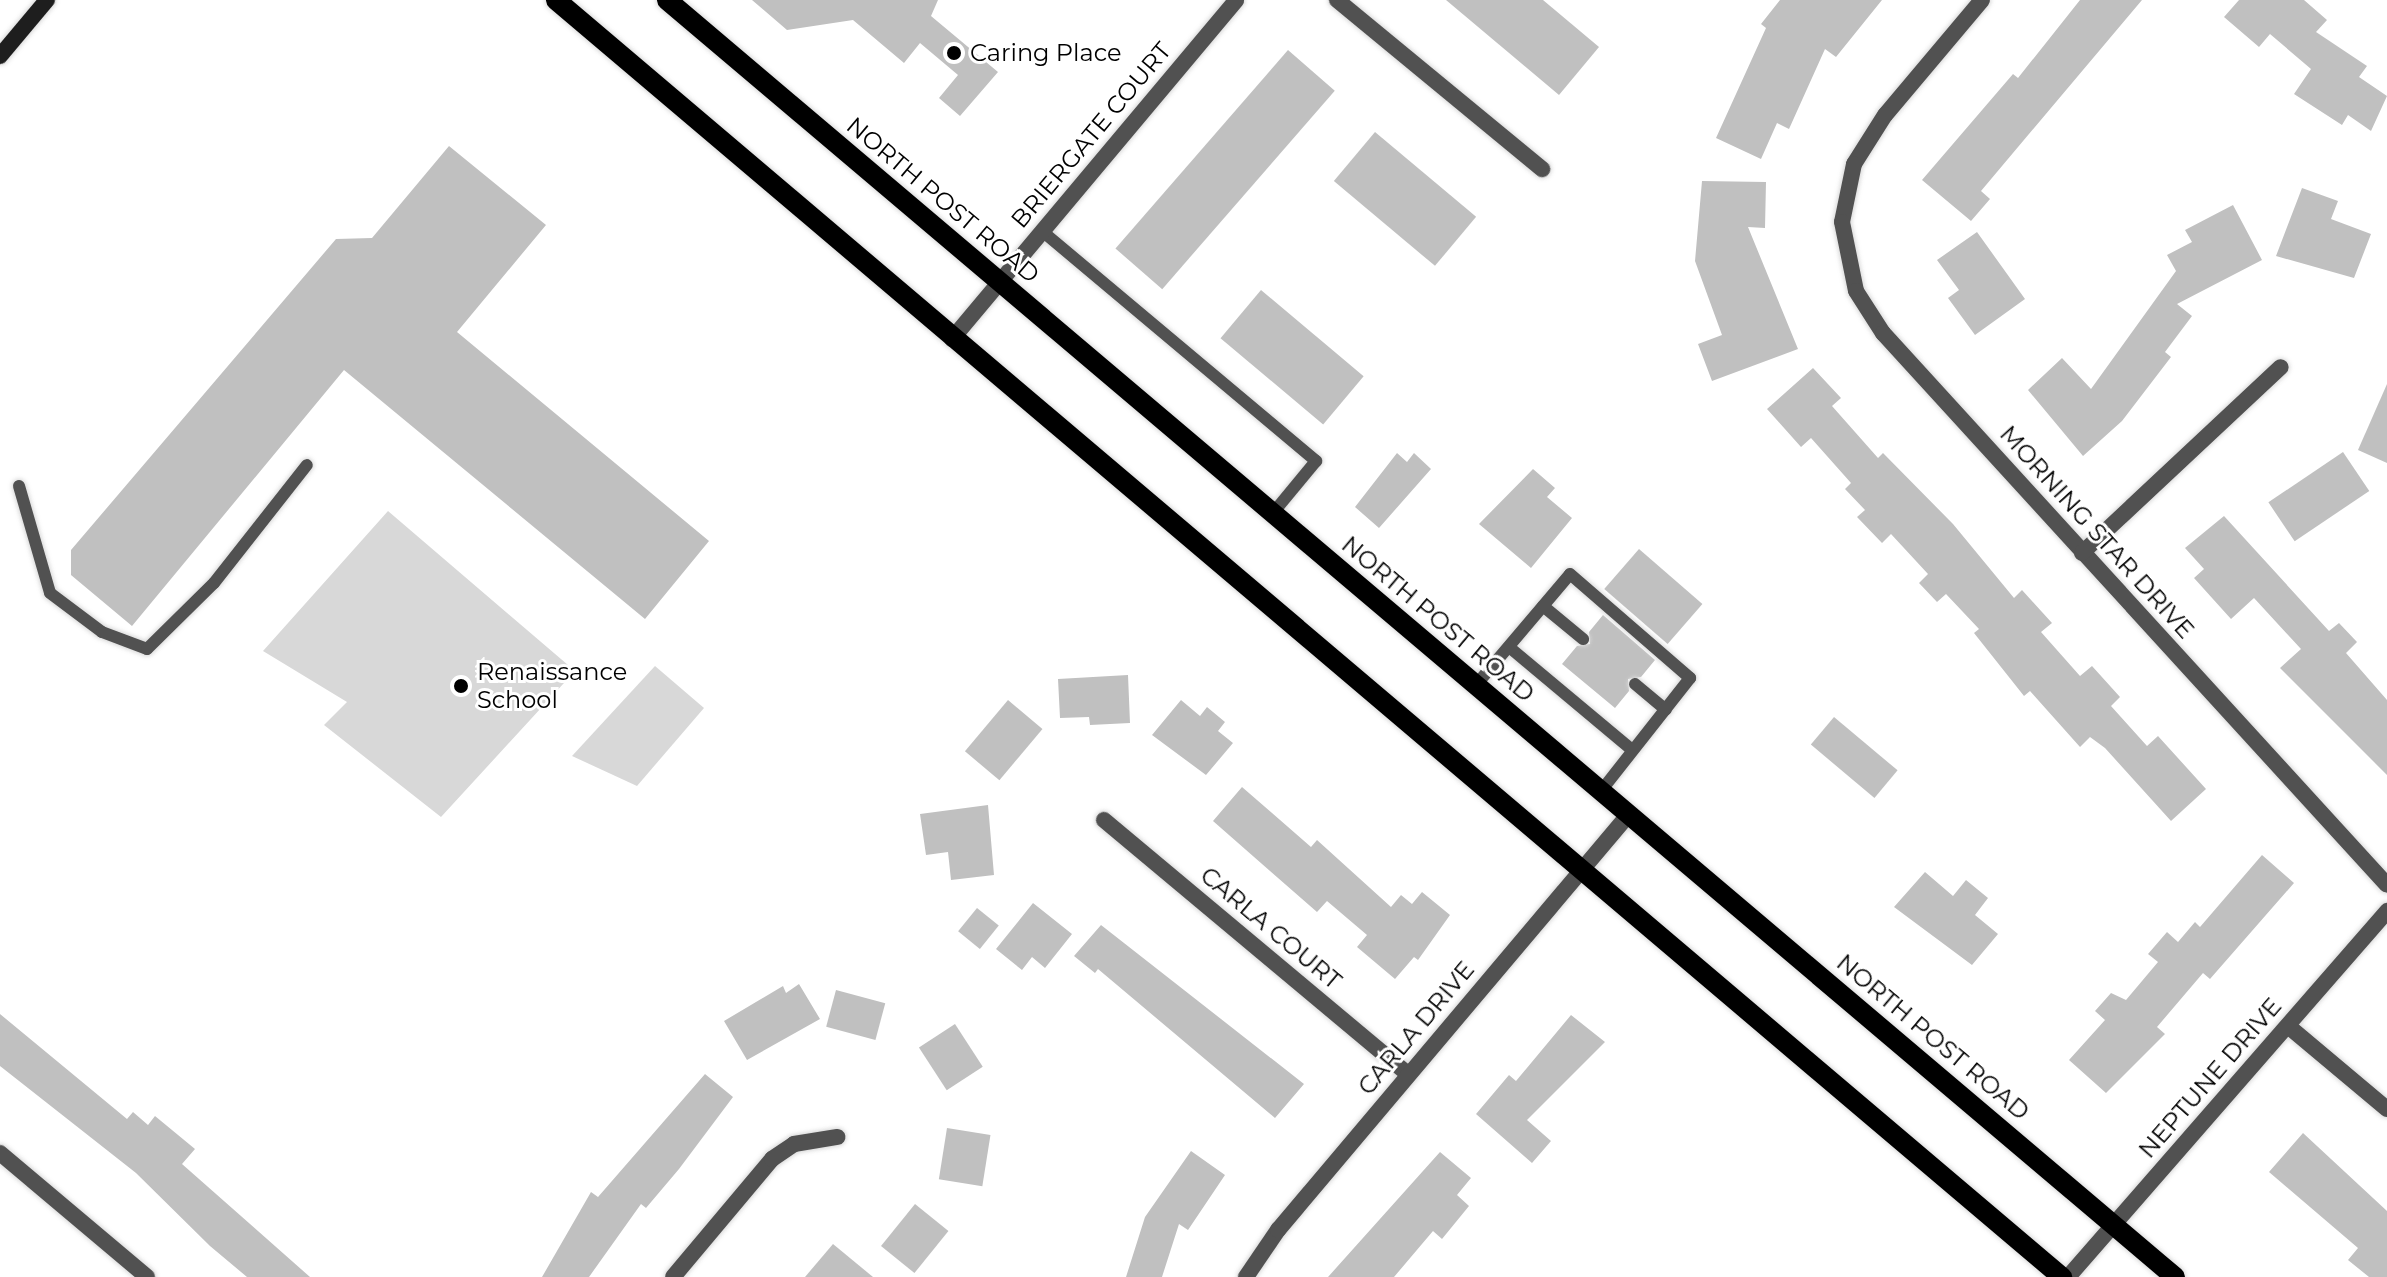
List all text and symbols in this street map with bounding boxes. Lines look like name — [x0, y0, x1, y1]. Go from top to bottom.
street label: BRIERGATE COURT — [1005, 36, 1177, 234]
place label: Caring Place — [970, 39, 1121, 67]
marker: Caring Place — [945, 44, 963, 62]
street label: NORTH POST ROAD — [841, 111, 1045, 289]
street label: MORNING STAR DRIVE — [1994, 420, 2200, 644]
street label: NORTH POST ROAD — [1336, 530, 1540, 708]
place label: Renaissance School — [477, 658, 627, 714]
marker: Renaissance School — [452, 677, 470, 695]
street label: CARLA COURT — [1195, 861, 1347, 995]
street label: NORTH POST ROAD — [1831, 948, 2035, 1126]
street label: CARLA DRIVE — [1352, 955, 1480, 1101]
street label: NEPTUNE DRIVE — [2133, 992, 2287, 1164]

